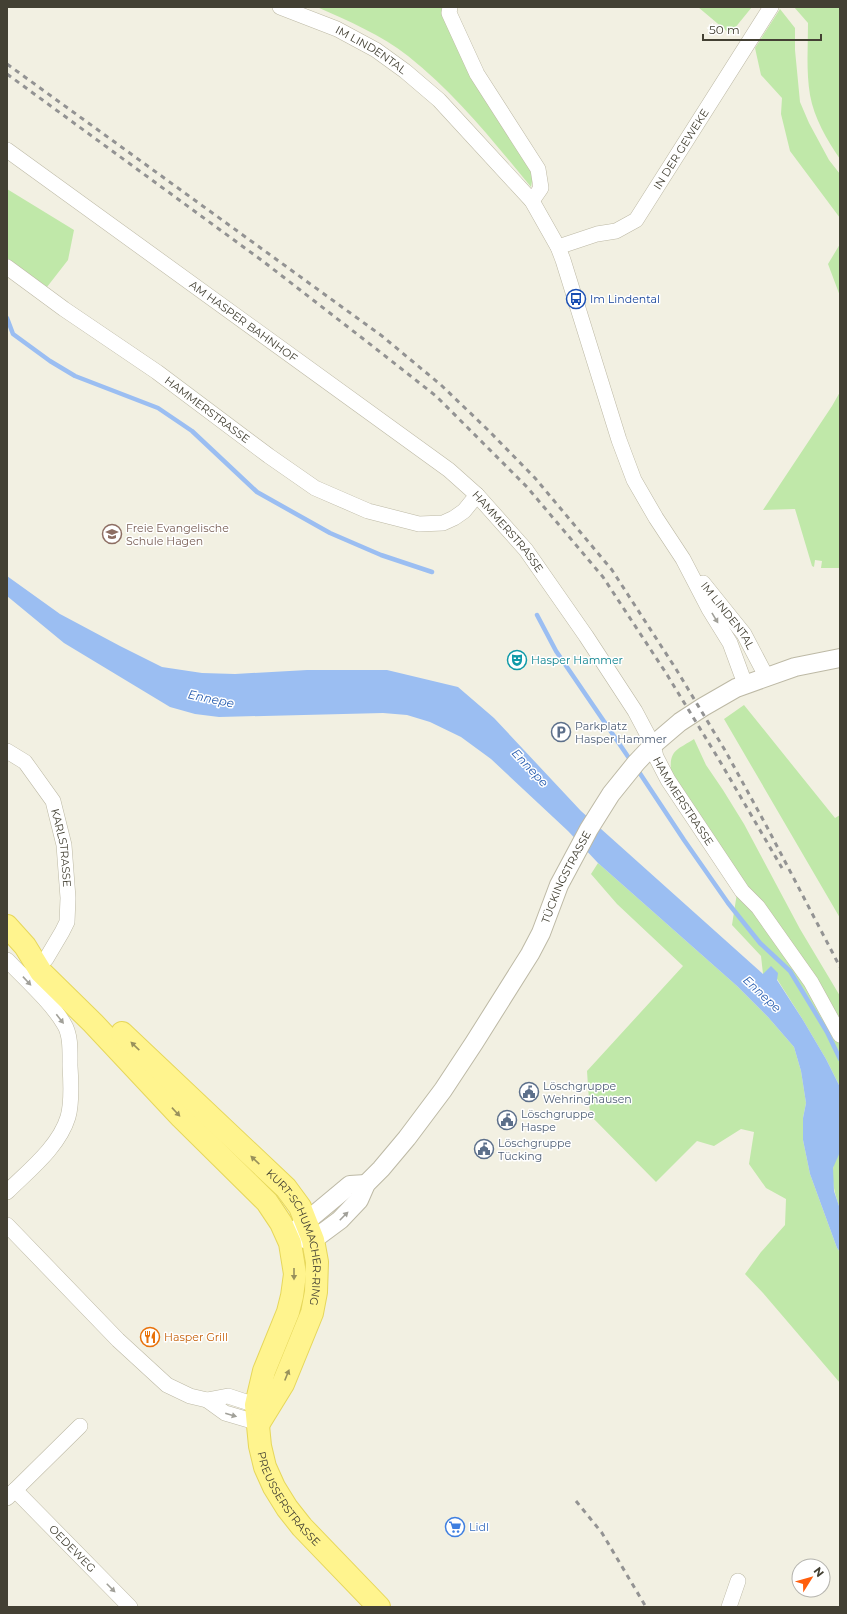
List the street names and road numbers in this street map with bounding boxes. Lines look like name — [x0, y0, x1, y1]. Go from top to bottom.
street label: IM LINDENTAL — [333, 23, 410, 77]
street label: IN DER GEWEKE — [650, 106, 712, 192]
street label: AM HASPER BAHNHOF — [187, 277, 300, 365]
street label: HAMMERSTRASSE — [162, 373, 253, 446]
street label: HAMMERSTRASSE — [469, 488, 546, 575]
street label: IM LINDENTAL — [698, 579, 758, 652]
street label: HAMMERSTRASSE — [650, 754, 717, 848]
street label: KARLSTRASSE — [48, 807, 74, 888]
street label: TÜCKINGSTRASSE — [538, 828, 594, 925]
street label: KURT-SCHUMACHER-RING — [263, 1166, 324, 1307]
street label: PREUSSERSTRASSE — [255, 1450, 324, 1549]
street label: OEDEWEG — [46, 1522, 99, 1575]

